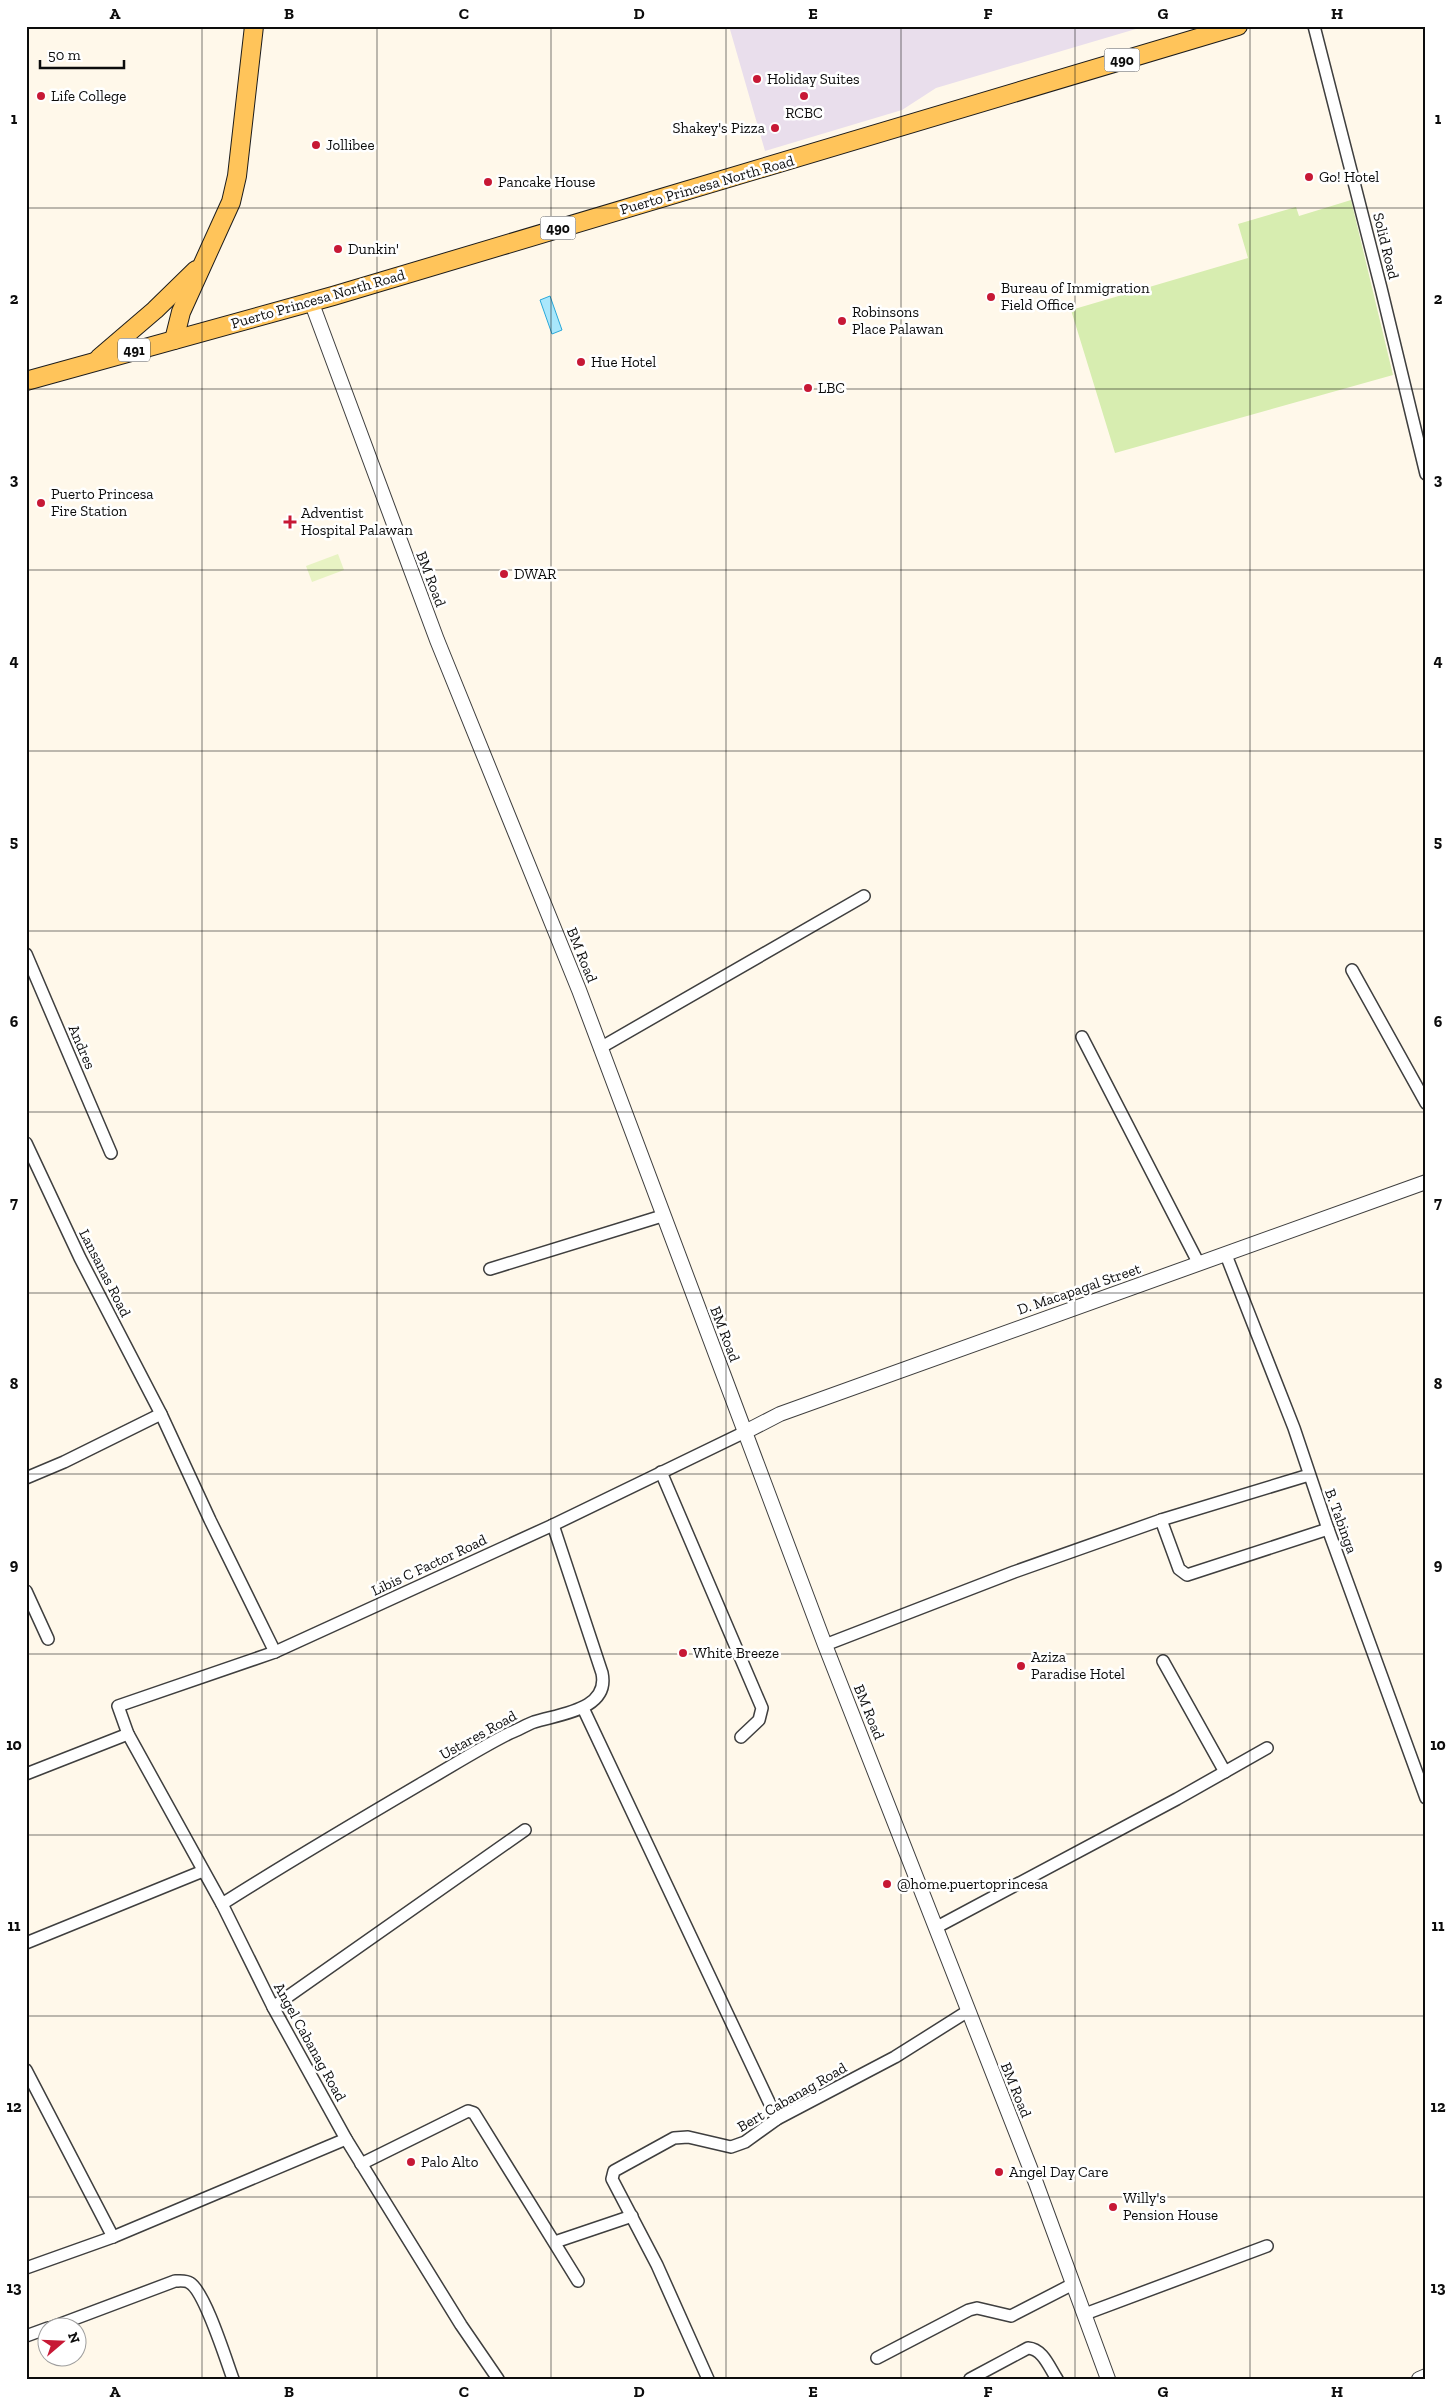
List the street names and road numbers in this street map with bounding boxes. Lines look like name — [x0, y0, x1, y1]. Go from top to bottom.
road number: 490 — [1104, 48, 1140, 72]
street label: Puerto Princesa North Road — [618, 151, 797, 218]
street label: Solid Road — [1369, 211, 1403, 282]
road number: 490 — [540, 217, 576, 240]
street label: Puerto Princesa North Road — [229, 265, 408, 332]
road number: 491 — [118, 338, 150, 362]
street label: BM Road — [412, 549, 450, 610]
street label: BM Road — [563, 925, 601, 986]
street label: Andres — [65, 1022, 99, 1072]
street label: Lansanas Road — [75, 1226, 135, 1320]
street label: D. Macapagal Street — [1015, 1259, 1143, 1319]
street label: BM Road — [706, 1304, 744, 1365]
street label: B. Tabinga — [1321, 1486, 1361, 1556]
street label: Libis C Factor Road — [369, 1530, 490, 1600]
street label: BM Road — [850, 1682, 888, 1743]
street label: Ustares Road — [436, 1706, 520, 1764]
street label: Angel Cabanag Road — [270, 1980, 350, 2105]
street label: Bert Cabanag Road — [734, 2058, 851, 2136]
street label: BM Road — [997, 2060, 1035, 2121]

